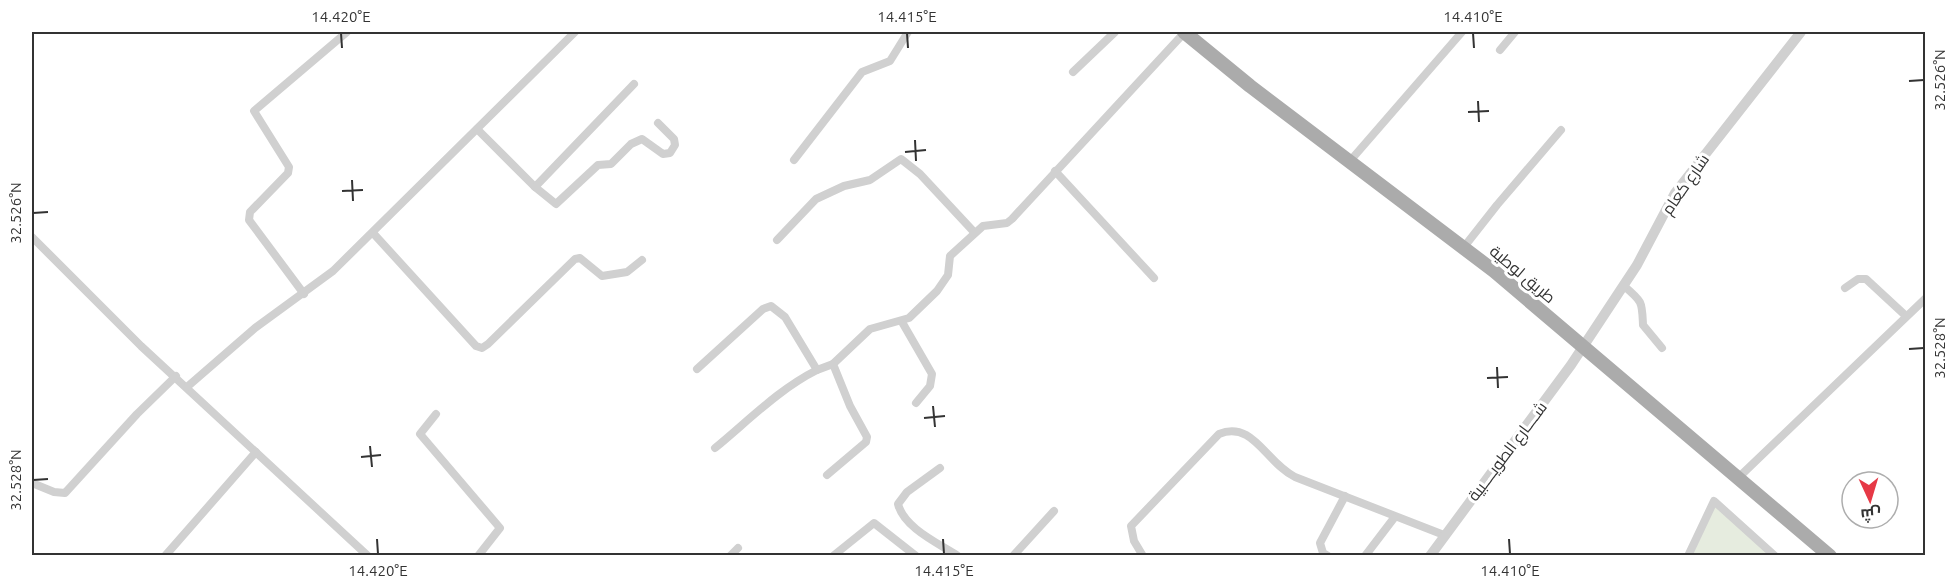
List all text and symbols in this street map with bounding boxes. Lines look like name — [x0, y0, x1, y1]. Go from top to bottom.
text: 14.420°E — [311, 8, 371, 25]
text: 14.415°E — [877, 8, 937, 25]
text: 14.410°E — [1443, 8, 1503, 25]
text: 32.526°N — [1931, 49, 1948, 111]
street label: شارع كعام — [1658, 150, 1715, 219]
text: 32.526°N — [7, 182, 24, 244]
street label: طريق لوطية — [1485, 241, 1559, 308]
text: 32.528°N — [1931, 317, 1948, 379]
street label: شــــارع الطويــــبية — [1464, 398, 1553, 506]
text: 32.528°N — [7, 449, 24, 511]
north arrow — [1840, 470, 1900, 530]
text: ش — [1860, 504, 1882, 525]
text: 14.420°E — [348, 562, 408, 579]
text: 14.415°E — [914, 562, 974, 579]
text: 14.410°E — [1480, 562, 1540, 579]

